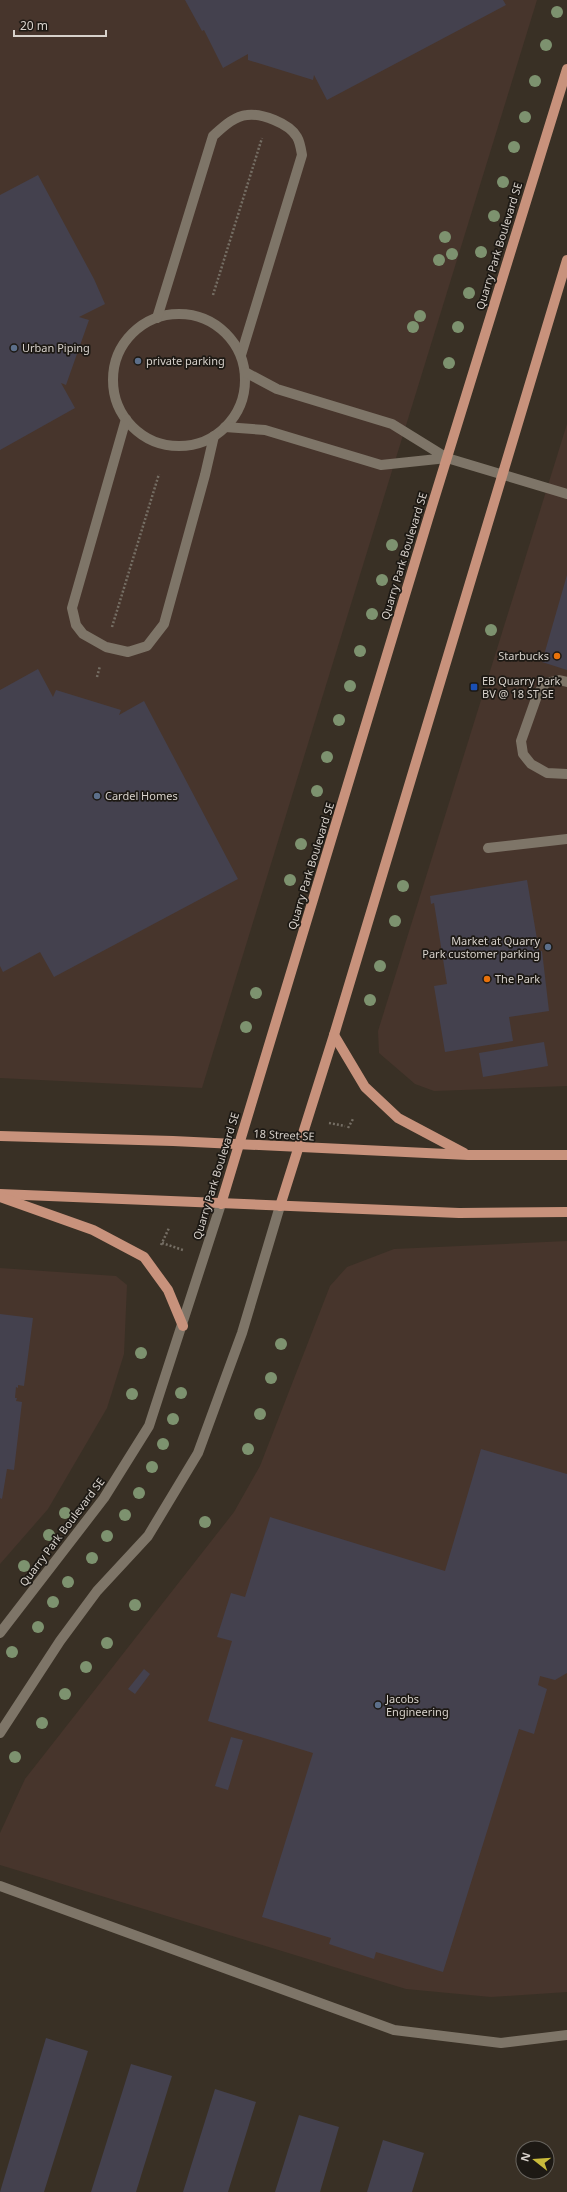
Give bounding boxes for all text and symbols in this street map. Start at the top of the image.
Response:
scale bar [14,12,106,38]
text: 20 m [20,17,48,34]
street label: Quarry Park Boulevard SE [472,180,525,311]
place label: Urban Piping [22,340,90,355]
marker: Urban Piping [9,343,19,353]
place label: private parking [146,353,225,368]
marker: private parking [133,356,143,366]
street label: Quarry Park Boulevard SE [377,490,430,621]
place label: Starbucks [498,648,549,663]
marker: Starbucks [552,651,562,661]
place label: EB Quarry Park BV @ 18 ST SE [482,673,561,701]
marker: EB Quarry Park BV @ 18 ST SE [469,682,479,692]
place label: Cardel Homes [105,788,178,803]
marker: Cardel Homes [92,791,102,801]
street label: Quarry Park Boulevard SE [284,800,337,931]
place label: Market at Quarry Park customer parking [422,933,540,961]
marker: Market at Quarry Park customer parking [543,942,553,952]
place label: The Park [495,971,540,986]
marker: The Park [482,974,492,984]
street label: Quarry Park Boulevard SE [189,1110,242,1241]
street label: 18 Street SE [253,1125,315,1144]
street label: Quarry Park Boulevard SE [16,1474,107,1589]
place label: Jacobs Engineering [385,1691,449,1719]
marker: Jacobs Engineering [373,1700,383,1710]
north arrow [515,2140,555,2180]
text: N [516,2150,533,2163]

